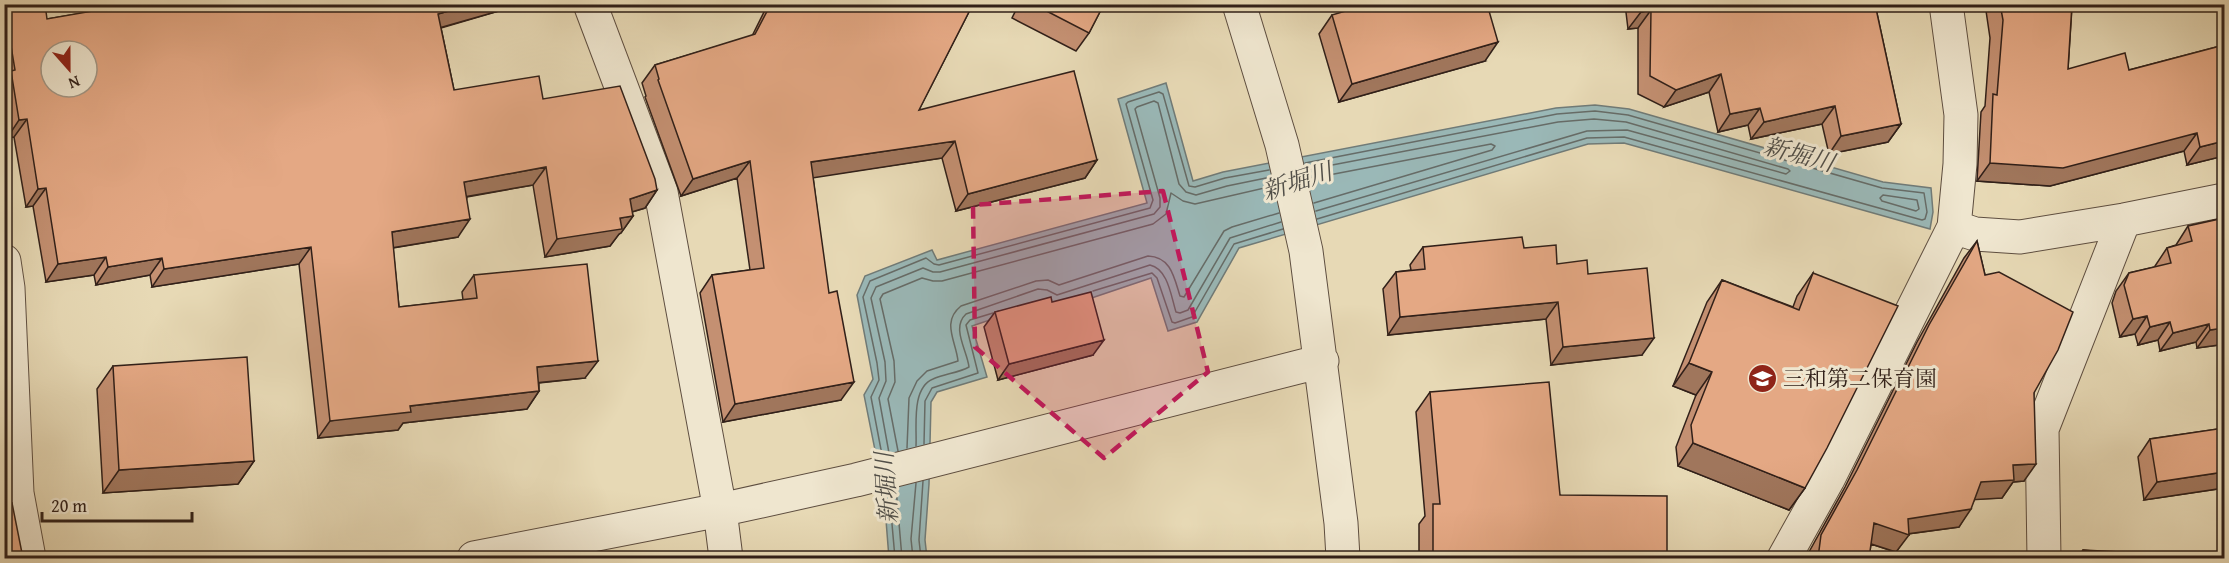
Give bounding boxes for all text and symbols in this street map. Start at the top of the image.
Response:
north arrow [39,39,99,99]
text: N [65,70,84,96]
water label: 新堀川 [1760,128,1841,181]
water label: 新堀川 [1257,152,1339,209]
school or university icon: 三和第二保育園 [1746,362,1778,394]
place label: 三和第二保育園 [1783,362,1937,394]
water label: 新堀川 [866,448,906,525]
scale bar [42,485,192,523]
text: 20 m [51,492,87,519]

